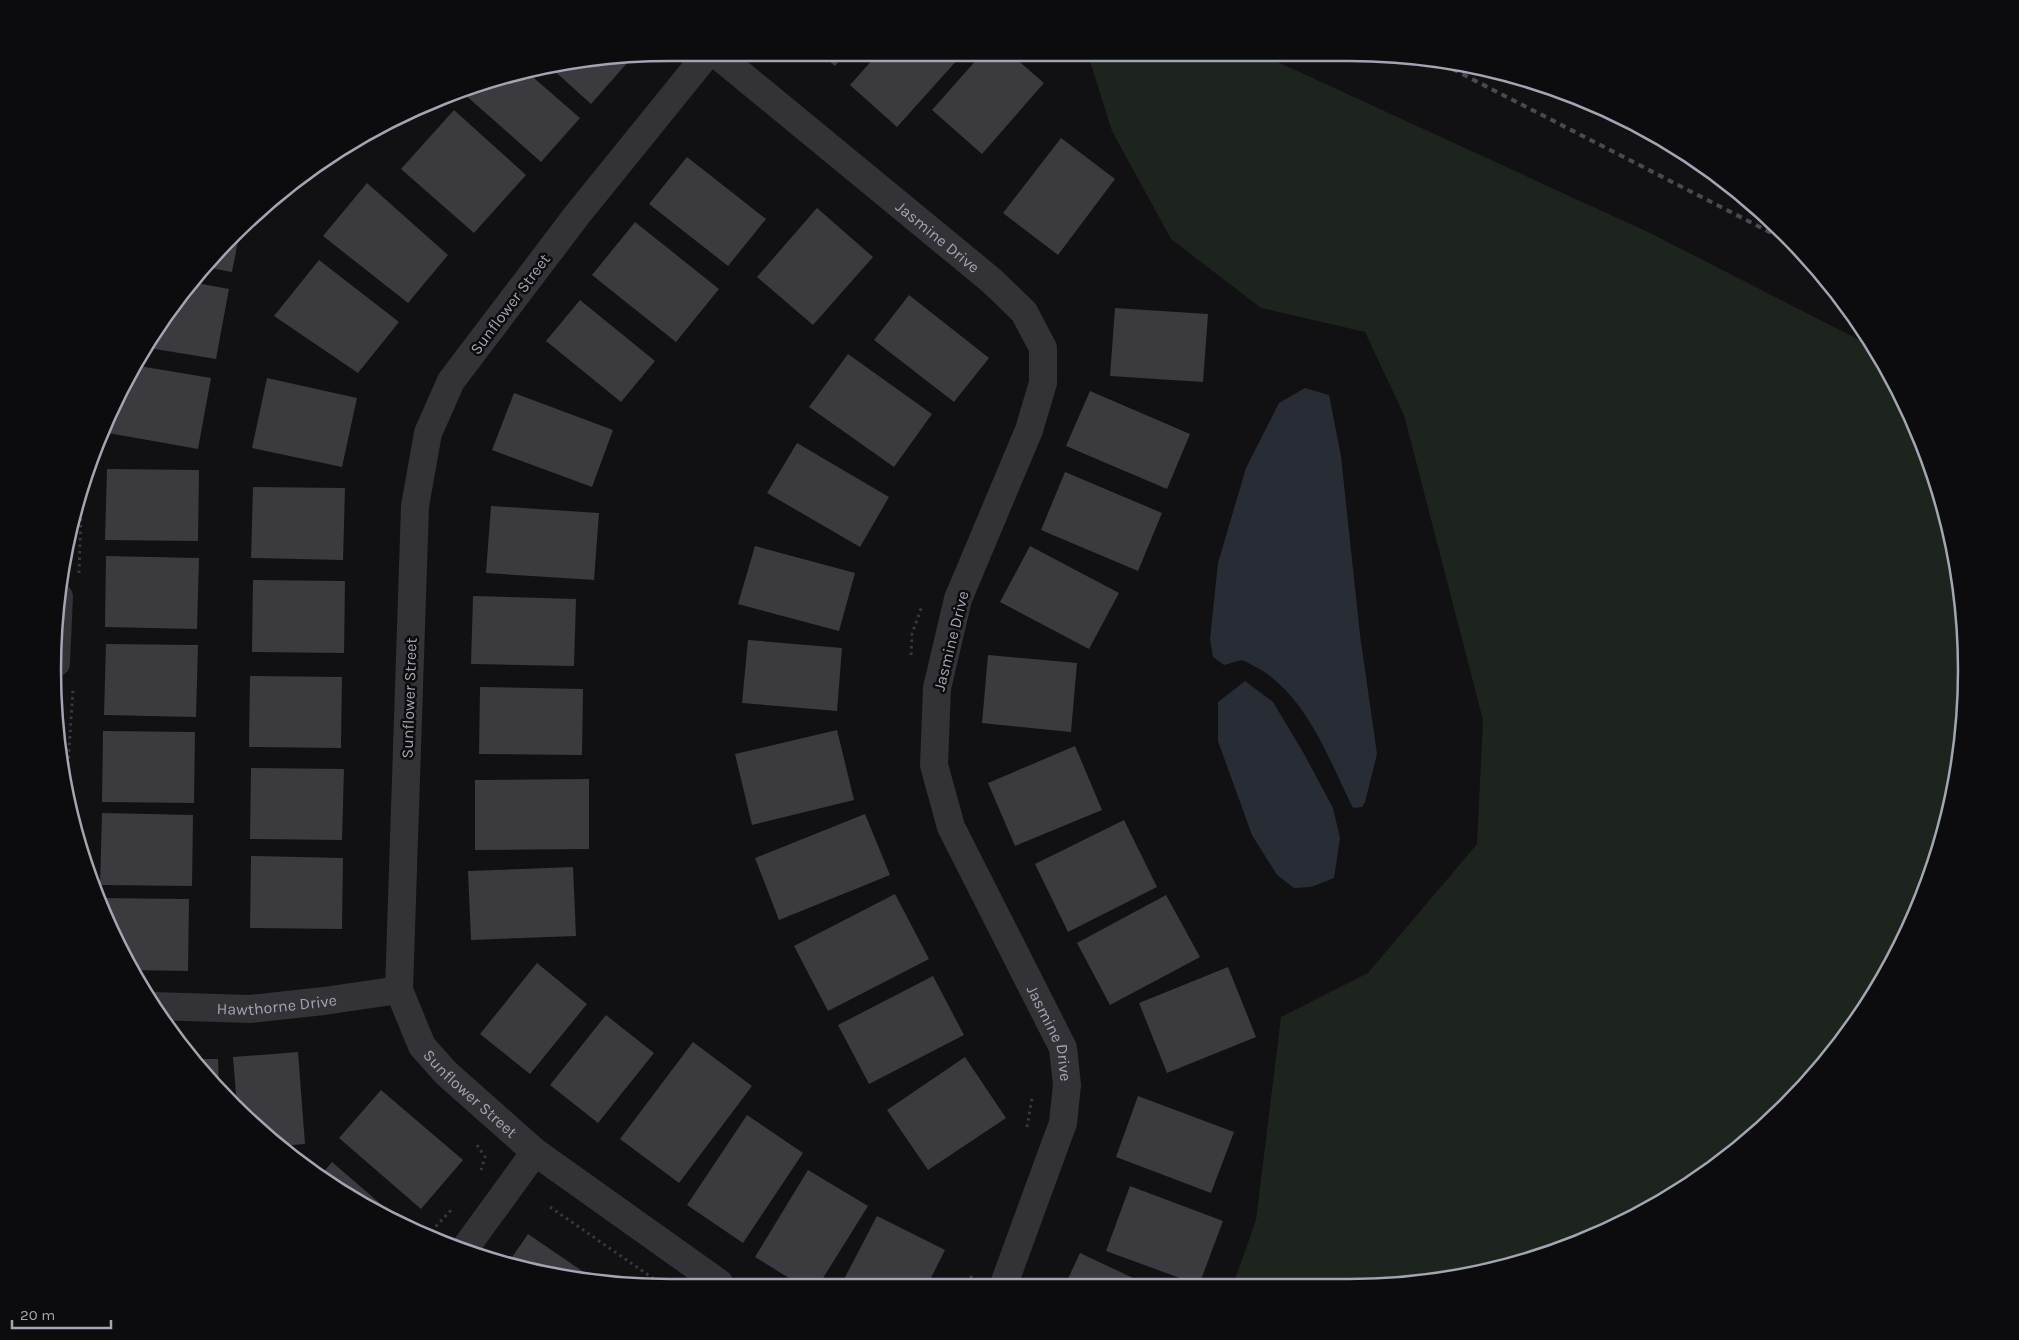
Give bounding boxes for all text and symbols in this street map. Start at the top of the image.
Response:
street label: Jasmine Drive [892,197,984,276]
street label: Sunflower Street [466,250,554,358]
street label: Jasmine Drive [929,589,973,693]
street label: Sunflower Street [397,637,421,759]
street label: Jasmine Drive [1023,982,1076,1082]
street label: Hawthorne Drive [216,990,338,1019]
street label: Sunflower Street [420,1045,521,1141]
scale bar [12,1298,111,1330]
text: 20 m [20,1306,55,1324]

